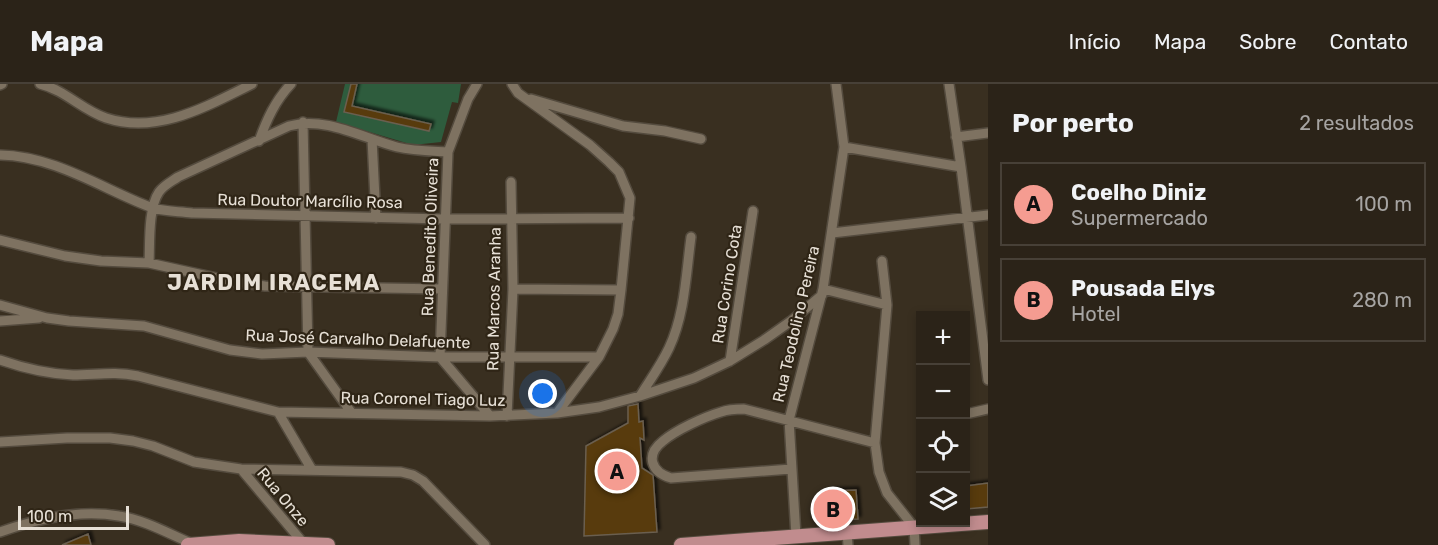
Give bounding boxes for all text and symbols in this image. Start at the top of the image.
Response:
text: Mapa [30,25,104,58]
text: Início [1069,29,1121,54]
text: Mapa [1154,29,1206,54]
text: Sobre [1239,29,1296,54]
text: Contato [1329,29,1408,54]
text: Por perto [1012,108,1134,139]
text: 2 resultados [1299,111,1414,135]
street label: Rua Benedito Oliveira [418,157,442,317]
text: Coelho Diniz [1071,179,1206,206]
street label: Rua Doutor Marcílio Rosa [217,190,403,212]
text: A [1026,192,1041,216]
text: 100 m [1355,192,1412,216]
text: Supermercado [1071,206,1208,230]
street label: Rua Corino Cota [708,223,746,345]
street label: Rua Marcos Aranha [483,227,505,371]
street label: Rua Teodolino Pereira [769,244,823,404]
district label: JARDIM IRACEMA [167,269,381,296]
text: Pousada Elys [1071,275,1215,302]
text: B [1026,288,1041,312]
text: 280 m [1352,288,1412,312]
text: Hotel [1071,302,1121,326]
map controls [916,311,970,527]
button: + [916,311,970,365]
street label: Rua José Carvalho Delafuente [245,326,471,352]
button: − [916,365,970,419]
your location [528,379,557,408]
street label: Rua Coronel Tiago Luz [340,388,506,410]
button: locate [916,419,970,473]
pin: A [598,448,636,494]
street label: Rua Onze [253,464,313,530]
button: layers [916,473,970,527]
pin: B [814,486,852,532]
scale bar [18,503,129,530]
text: 100 m [27,507,72,526]

